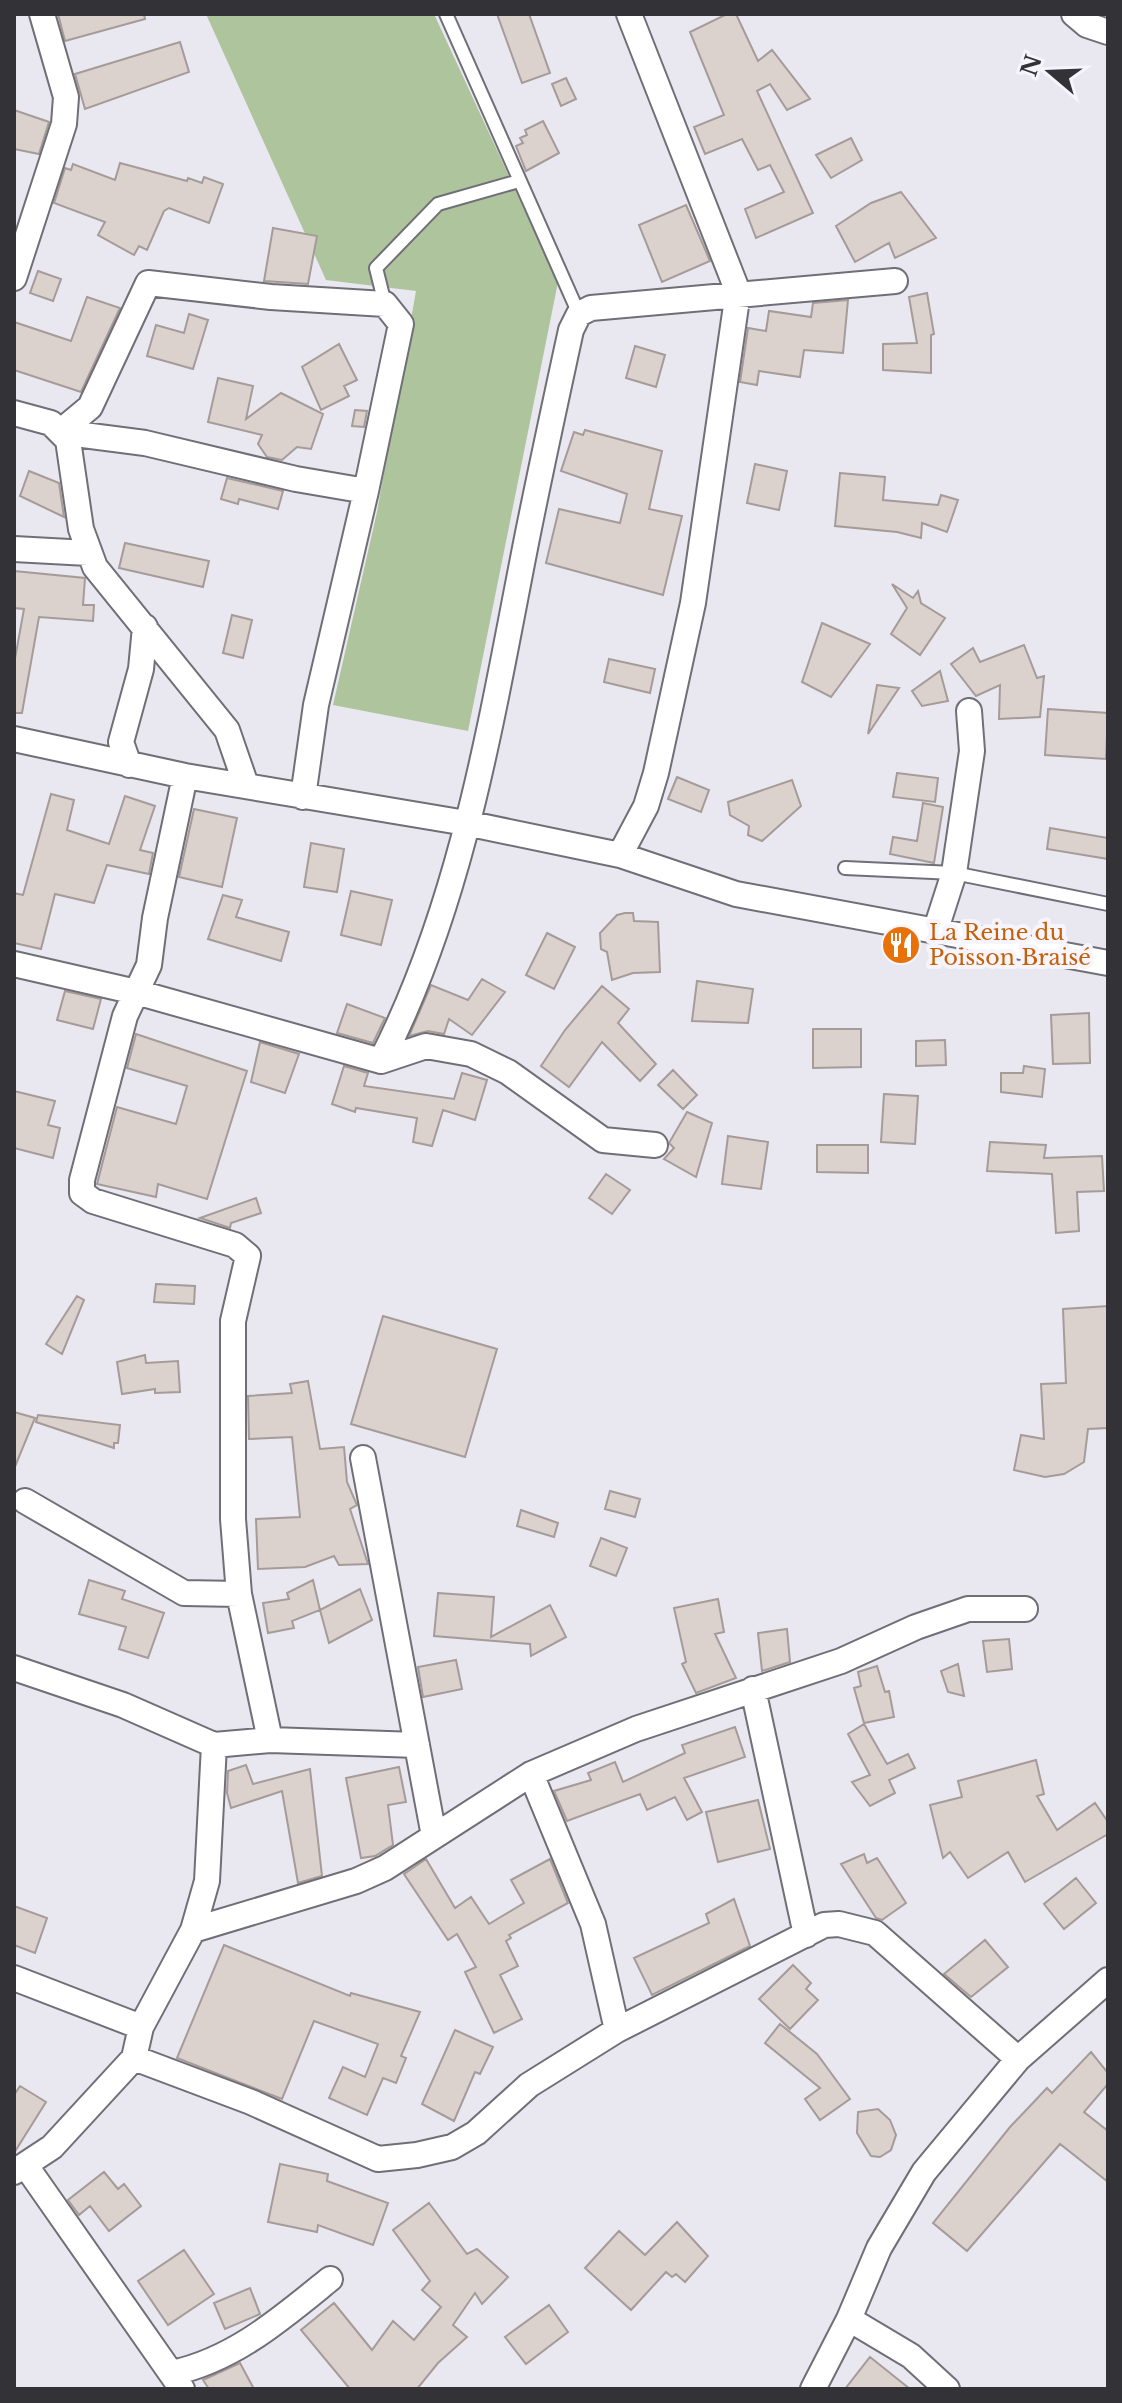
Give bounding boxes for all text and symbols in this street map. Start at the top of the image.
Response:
north arrow [1010,32,1090,112]
text: N [1015,51,1048,80]
place label: La Reine du Poisson Braisé [929,919,1091,971]
restaurant icon: La Reine du Poisson Braisé [880,924,922,966]

